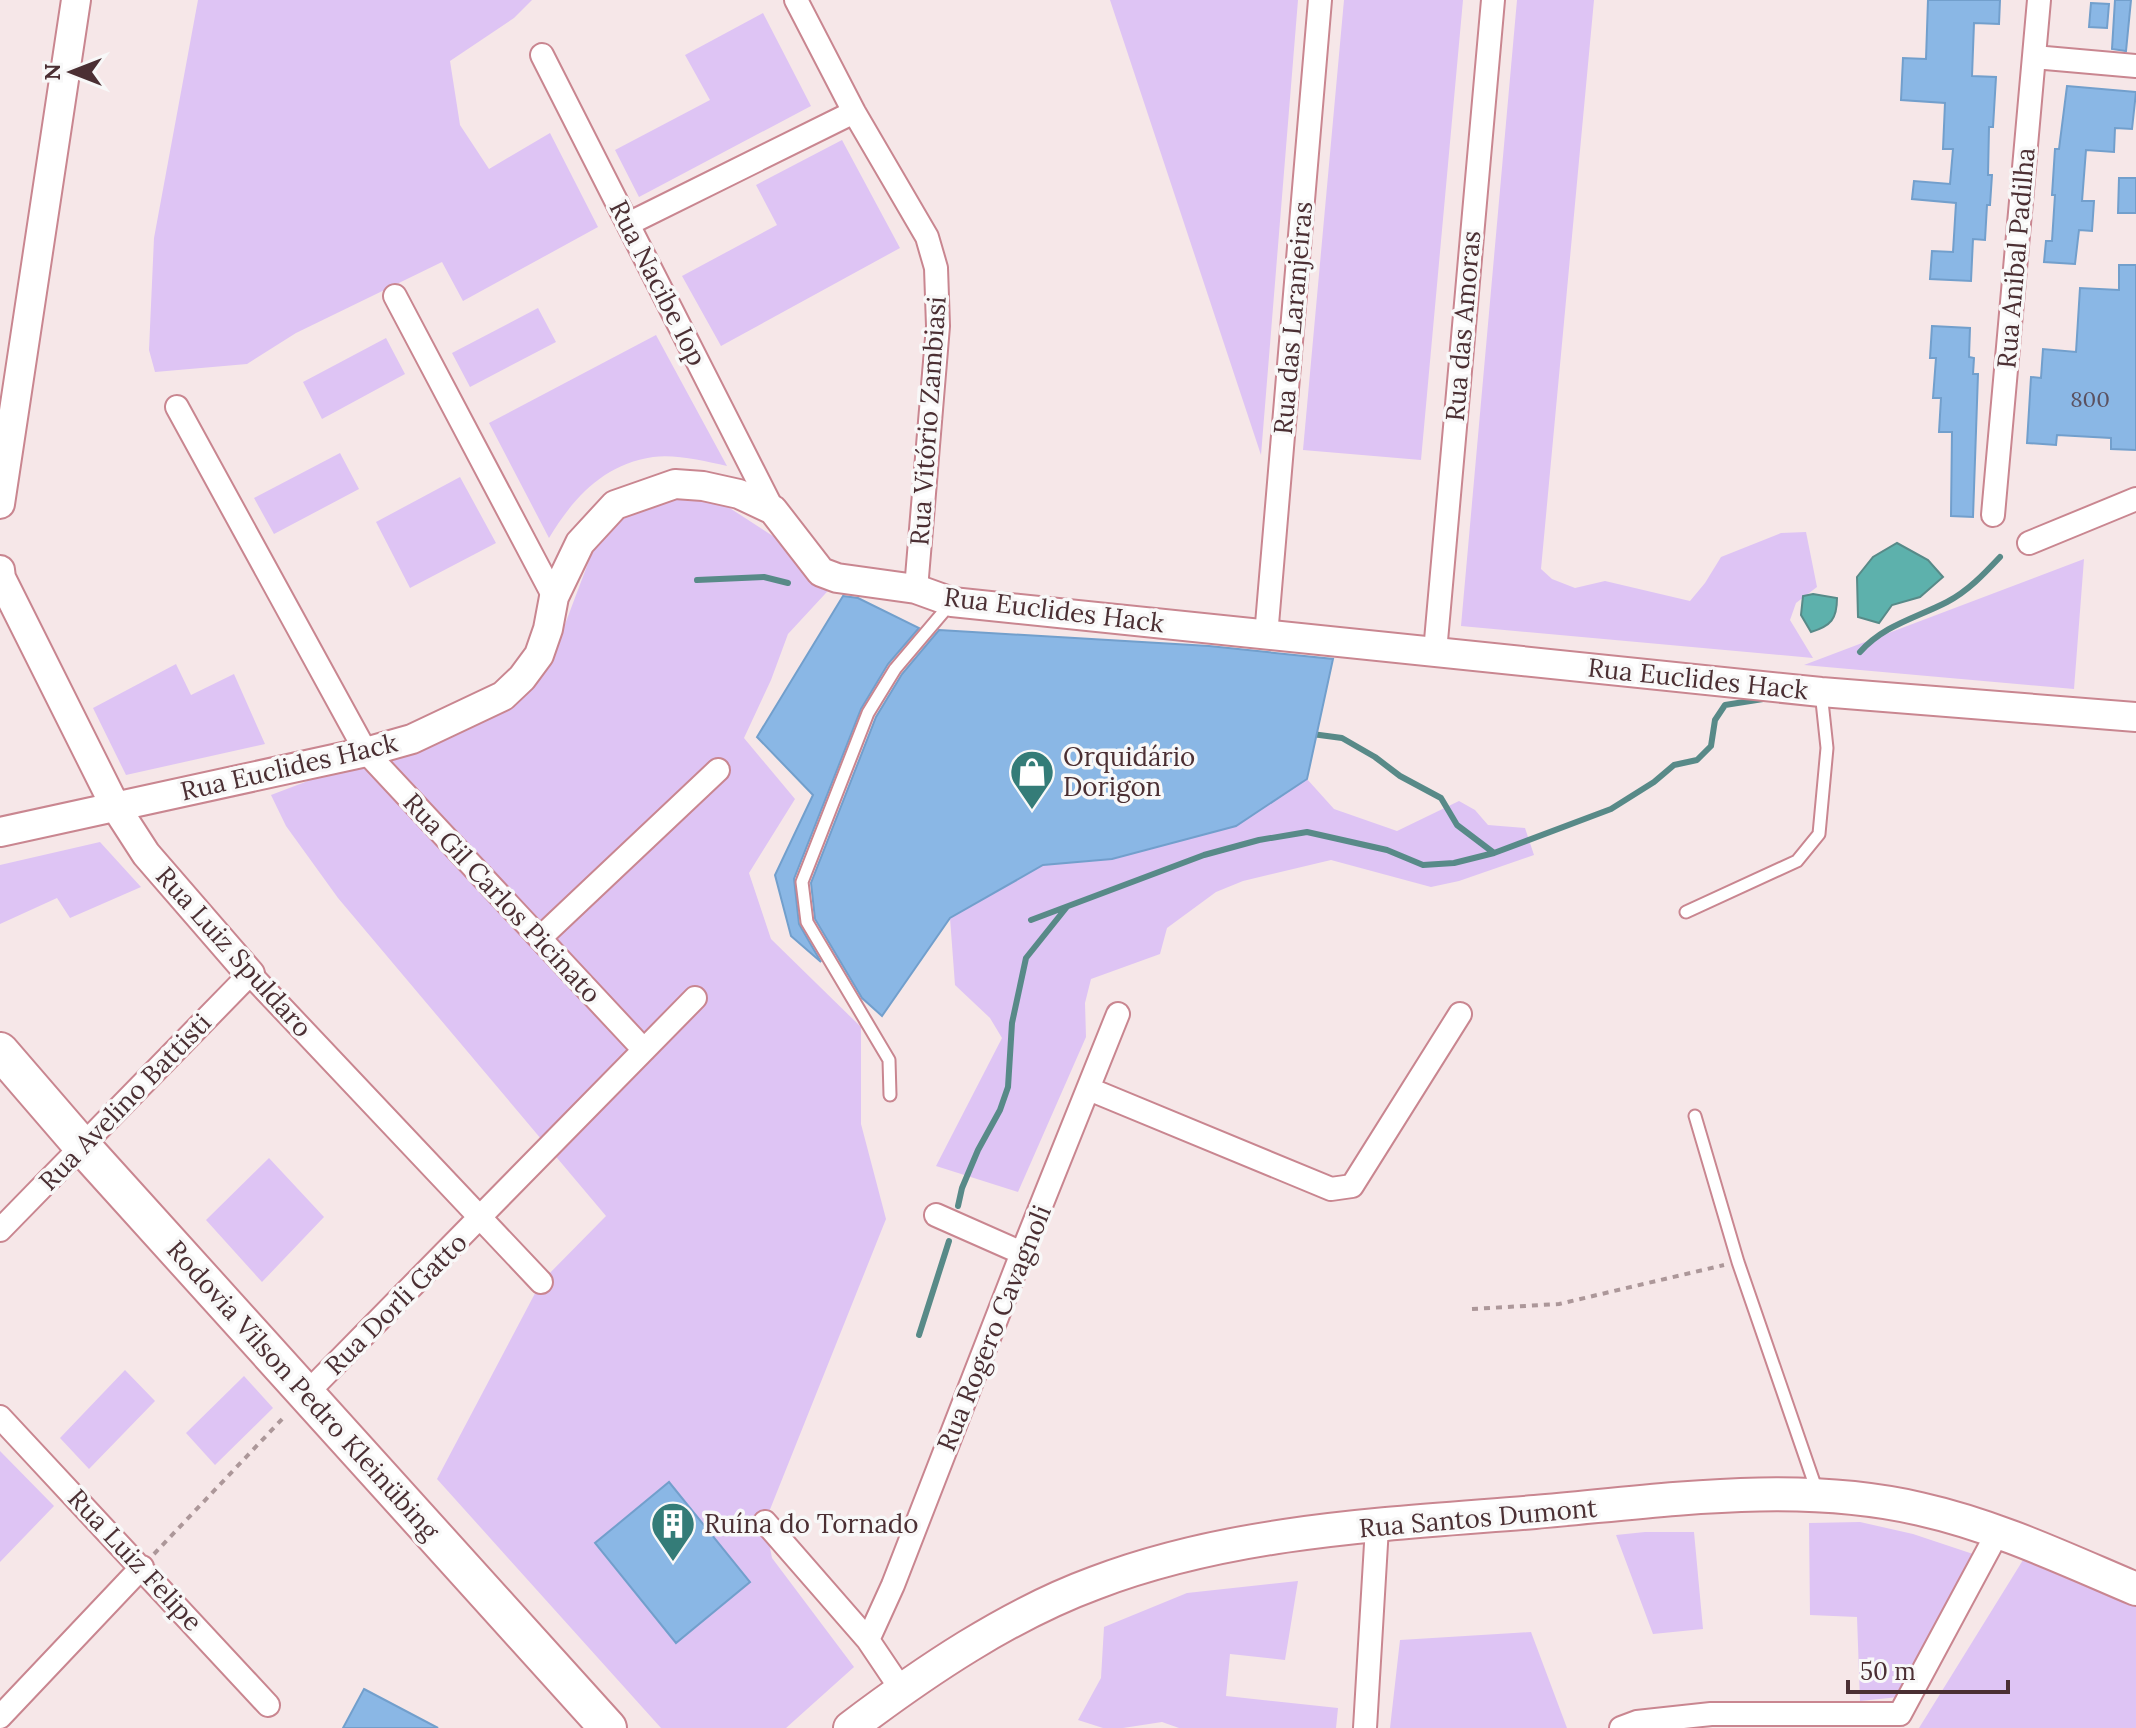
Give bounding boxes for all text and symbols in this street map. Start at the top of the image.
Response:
north arrow [32,32,112,112]
text: N [38,63,66,81]
street label: Rua Anibal Padilha [1989,146,2042,370]
street label: Rua Nacibe Iop [603,195,714,371]
street label: Rua das Laranjeiras [1266,200,1319,436]
street label: Rua das Amoras [1438,229,1487,423]
street label: Rua Vitório Zambiasi [902,295,953,547]
house number: 800 [2070,385,2110,413]
street label: Rua Euclides Hack [942,580,1166,639]
street label: Rua Euclides Hack [1586,651,1810,706]
street label: Rua Euclides Hack [177,726,401,808]
place label: Orquidário Dorigon [1063,740,1195,803]
shop icon: Orquidário Dorigon [1008,748,1056,811]
street label: Rua Gil Carlos Picinato [396,786,608,1010]
street label: Rua Luiz Spuldaro [149,860,320,1044]
street label: Rua Avelino Battisti [32,1006,218,1197]
street label: Rua Rogero Cavagnoli [929,1200,1058,1456]
street label: Rua Dorli Gatto [318,1226,474,1382]
street label: Rodovia Vilson Pedro Kleinübing [160,1233,447,1547]
street label: Rua Luiz Felipe [61,1482,210,1637]
street label: Rua Santos Dumont [1358,1491,1598,1544]
building icon: Ruína do Tornado [649,1500,697,1563]
place label: Ruína do Tornado [704,1507,919,1540]
scale bar [1848,1644,2008,1694]
text: 50 m [1860,1656,1916,1687]

